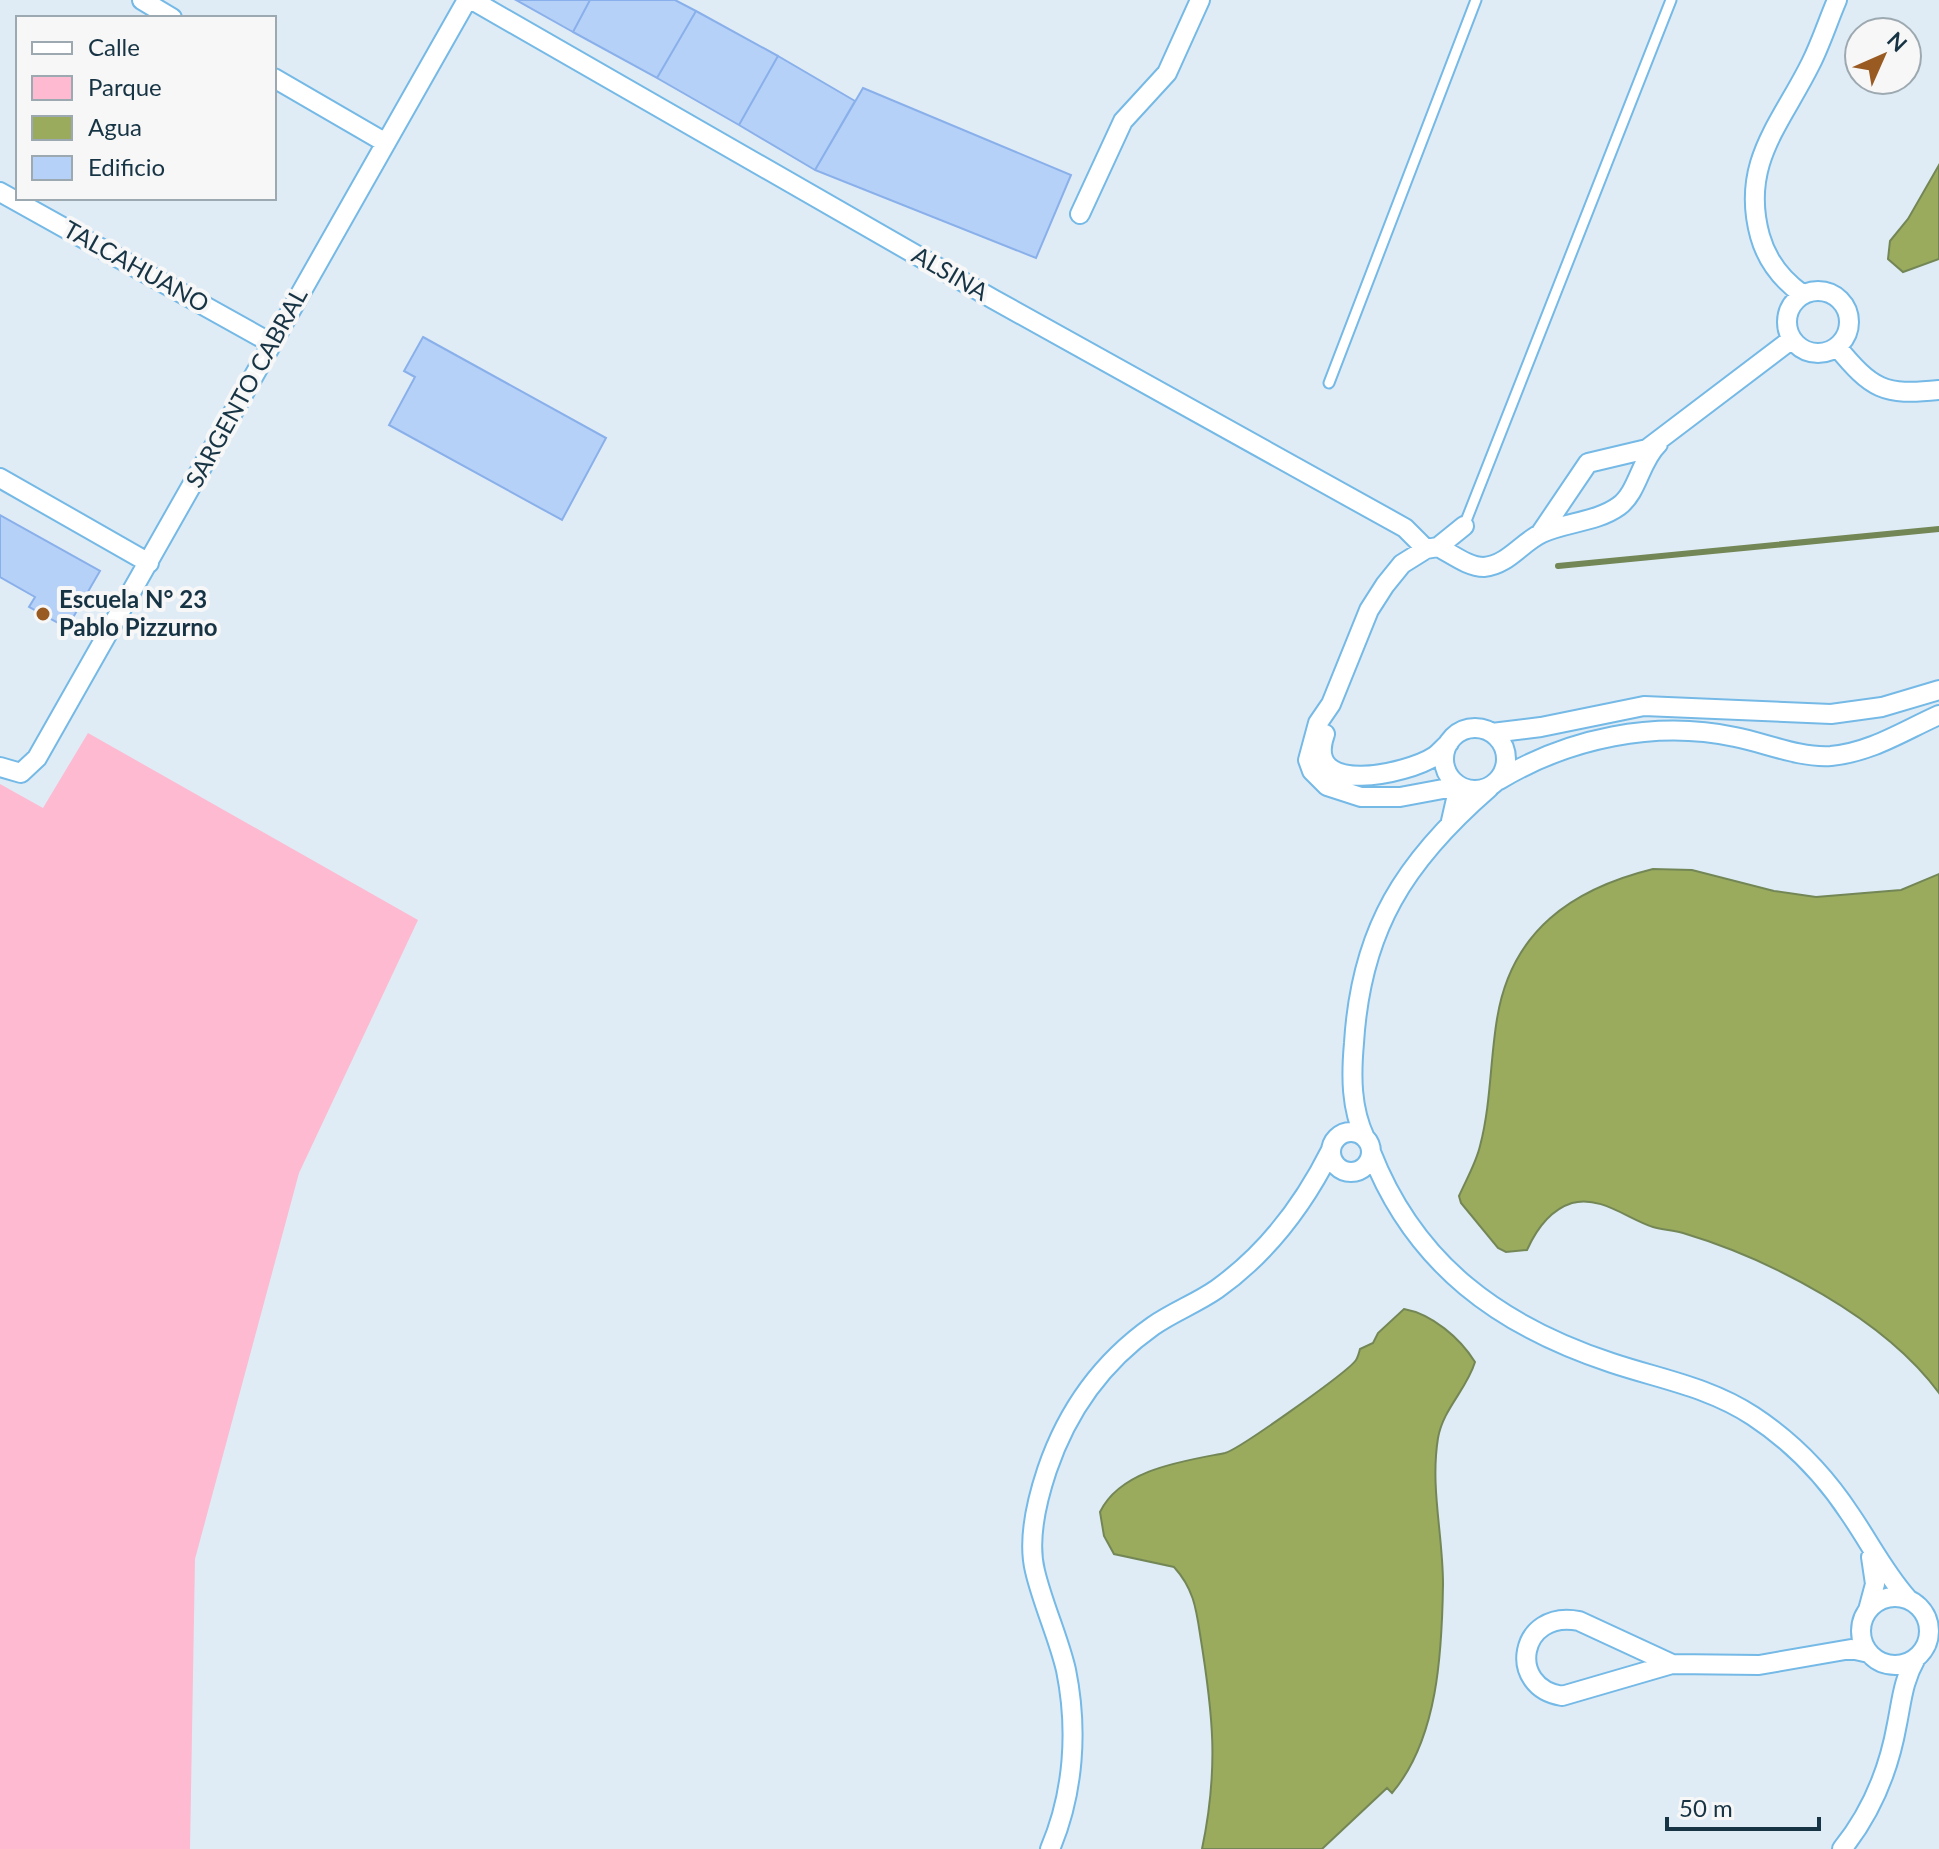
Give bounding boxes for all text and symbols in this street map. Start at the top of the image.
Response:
legend [16,16,276,200]
north arrow [1843,16,1923,96]
text: N [1882,26,1913,57]
text: Calle [88,32,140,61]
text: Parque [88,72,162,101]
text: Agua [88,112,142,141]
text: Edificio [88,152,165,181]
street label: TALCAHUANO [59,214,215,318]
street label: ALSINA [908,239,995,306]
street label: SARGENTO CABRAL [179,282,313,492]
place label: Escuela N° 23 Pablo Pizzurno [59,584,218,641]
marker: Escuela N° 23 Pablo Pizzurno [34,605,52,623]
scale bar [1667,1781,1819,1831]
text: 50 m [1679,1793,1733,1822]

